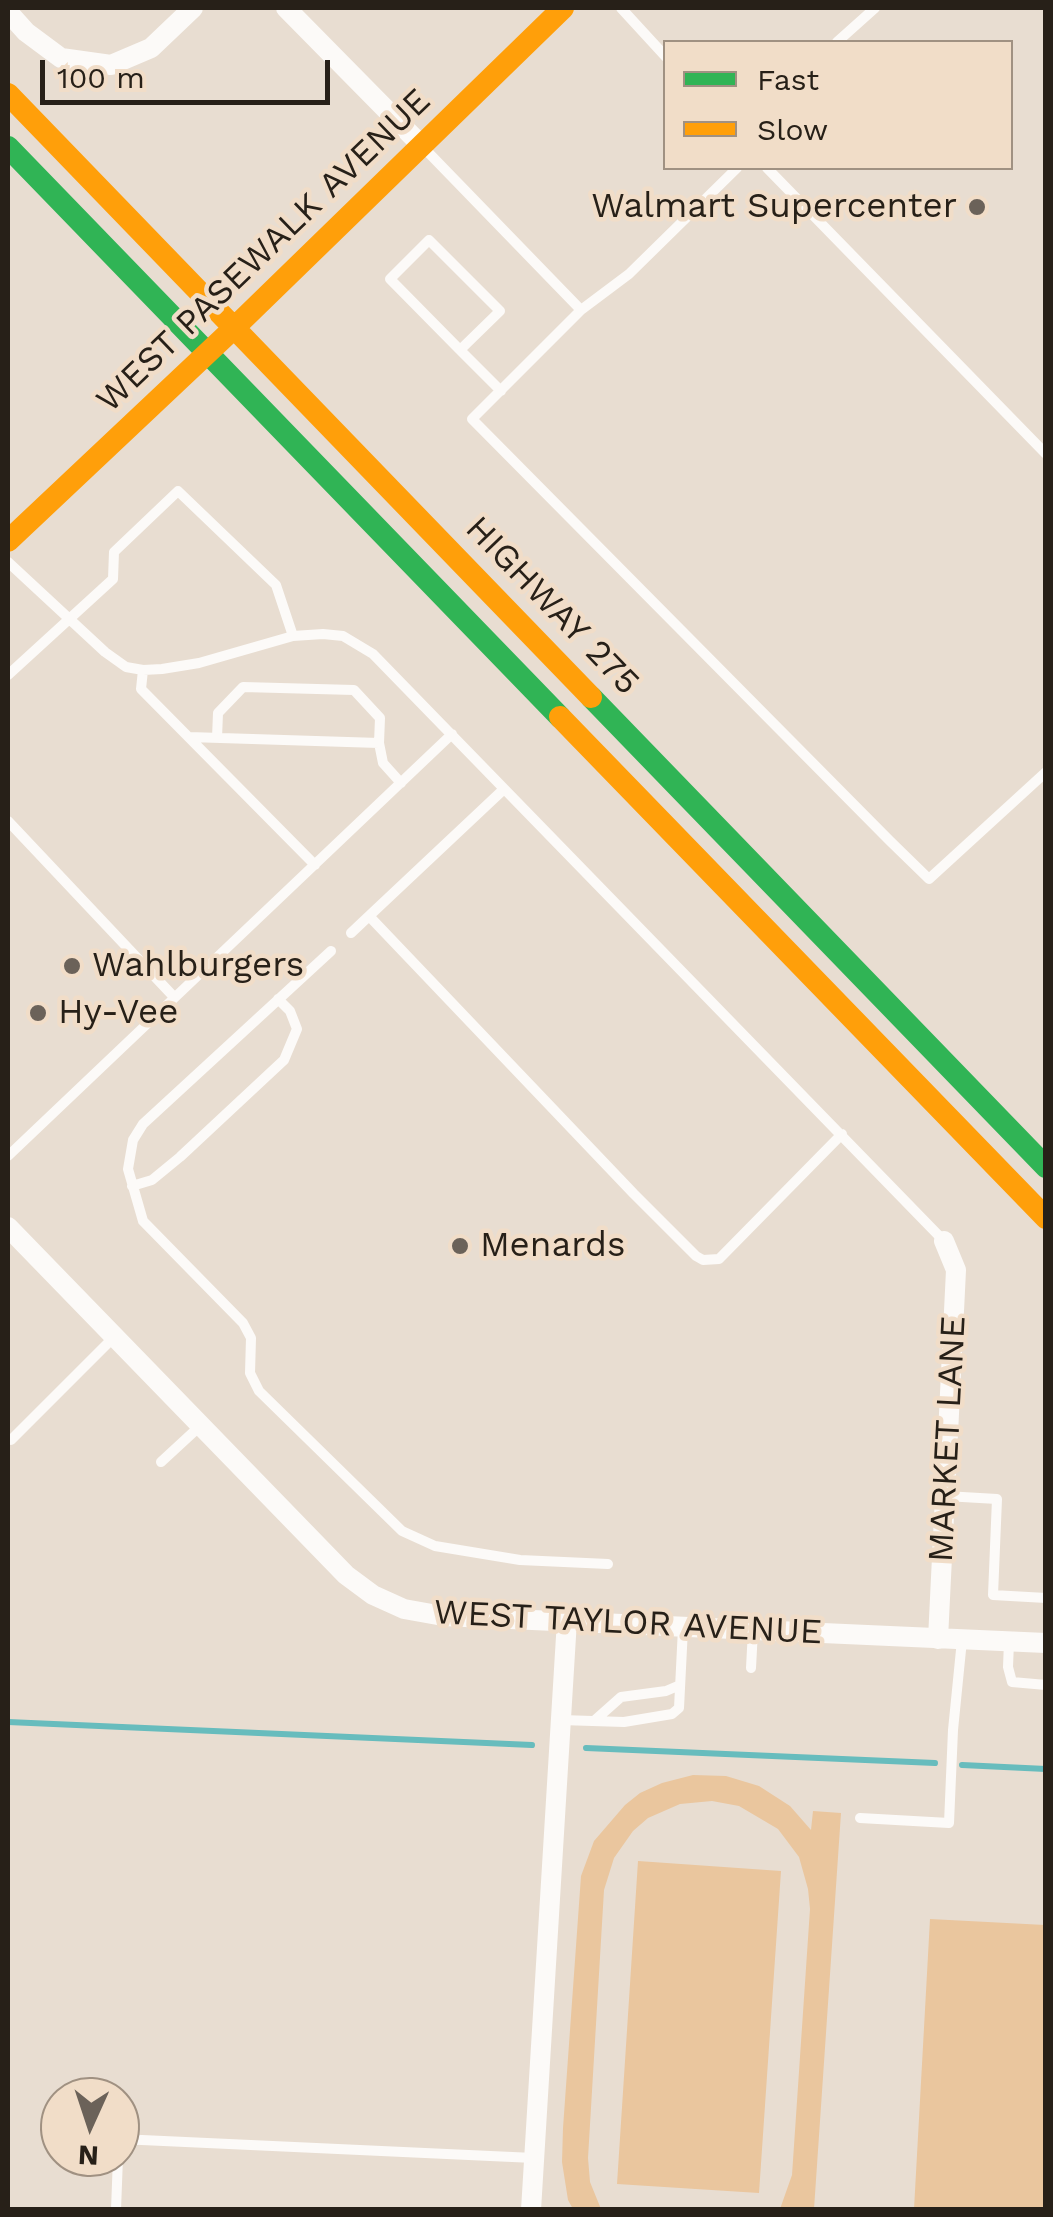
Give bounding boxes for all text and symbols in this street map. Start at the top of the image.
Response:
scale bar [45,40,335,102]
legend [663,40,1013,170]
text: 100 m [57,60,145,95]
text: Fast [757,62,819,97]
street label: WEST PASEWALK AVENUE [88,80,440,422]
text: Slow [757,112,828,147]
place label: Walmart Supercenter [591,186,957,228]
marker: Walmart Supercenter [966,196,988,218]
street label: HIGHWAY 275 [456,508,648,704]
place label: Wahlburgers [92,945,304,987]
marker: Wahlburgers [61,955,83,977]
place label: Hy-Vee [58,992,178,1034]
marker: Hy-Vee [27,1002,49,1024]
place label: Menards [480,1225,625,1267]
marker: Menards [449,1235,471,1257]
street label: MARKET LANE [921,1315,975,1563]
street label: WEST TAYLOR AVENUE [433,1592,823,1654]
north arrow [40,2077,140,2177]
text: N [77,2138,100,2172]

